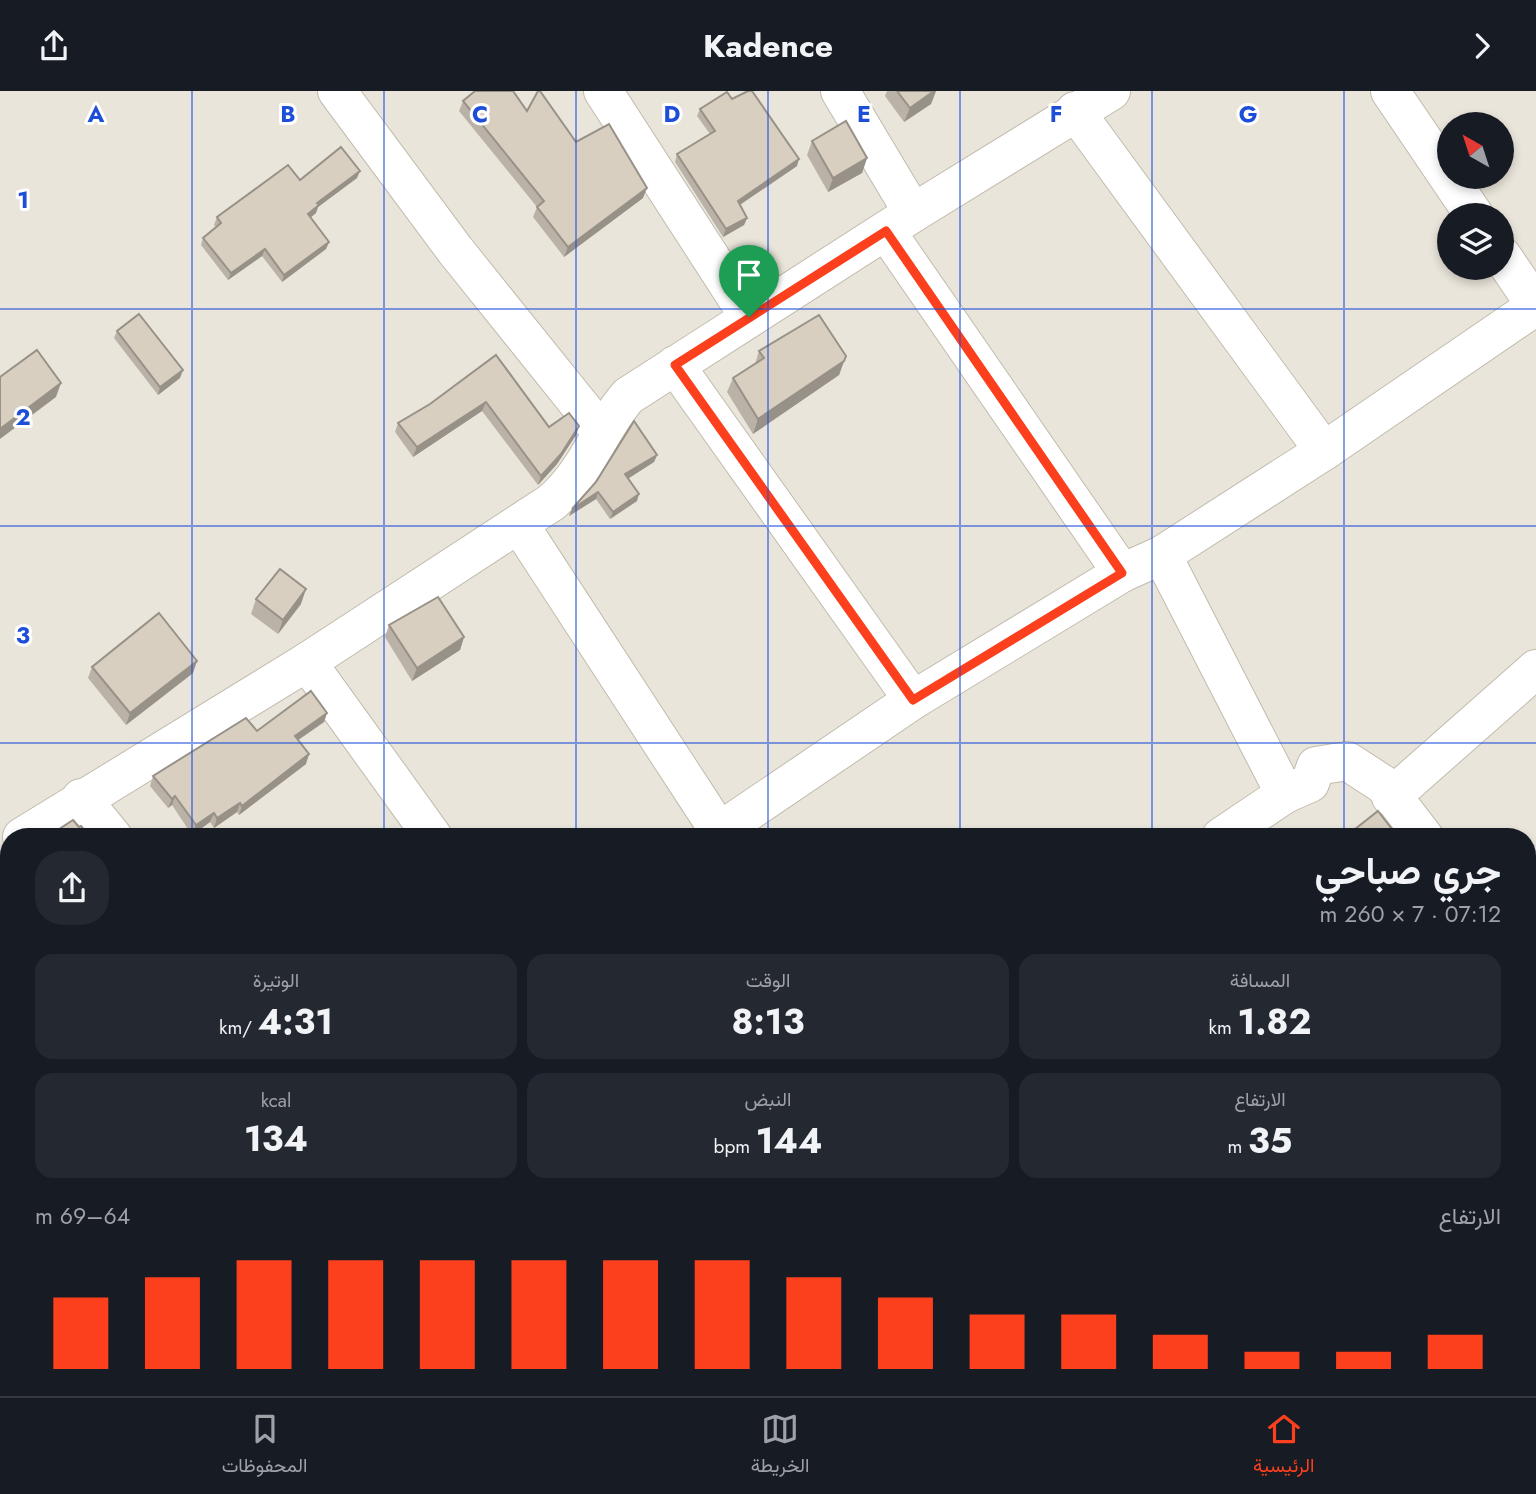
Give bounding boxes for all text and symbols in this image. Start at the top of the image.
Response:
text: Kadence [703,23,833,69]
icon: share [35,27,73,65]
icon: forward [1463,27,1501,65]
text: A [87,97,105,131]
text: B [280,97,296,131]
text: C [472,97,488,131]
text: D [664,97,681,131]
text: E [857,97,871,131]
text: F [1050,97,1062,131]
text: G [1239,97,1257,131]
north arrow [1437,112,1514,189]
map controls [1437,112,1514,280]
text: 1 [17,183,29,217]
button: layers [1437,203,1514,280]
pin [719,245,779,317]
icon: arrive [730,256,768,294]
text: 2 [15,400,31,434]
text: 3 [16,618,30,652]
text: جري صباحي [1315,843,1501,898]
button: share [35,851,109,925]
text: 07:12 · 7 × 260 m [1319,897,1501,931]
text: الوتيرة [253,967,299,994]
text: الوقت [746,967,790,994]
text: المسافة [1230,967,1290,994]
text: 4:31 [258,997,333,1047]
text: 8:13 [732,997,804,1047]
text: 1.82 [1237,997,1311,1047]
text: /km [219,1014,258,1041]
text: km [1209,1014,1237,1041]
text: النبض [744,1086,792,1113]
text: الارتفاع [1234,1086,1286,1113]
text: kcal [261,1087,291,1114]
text: 134 [244,1114,308,1164]
text: 144 [756,1116,822,1166]
text: 35 [1248,1116,1292,1166]
text: bpm [714,1133,756,1160]
text: m [1228,1133,1248,1160]
text: 64–69 m [35,1199,130,1233]
text: الارتفاع [1439,1199,1501,1233]
tab: المحفوظات [222,1410,307,1482]
tab: الخريطة [751,1410,809,1482]
tab: الرئيسية [1253,1410,1314,1482]

